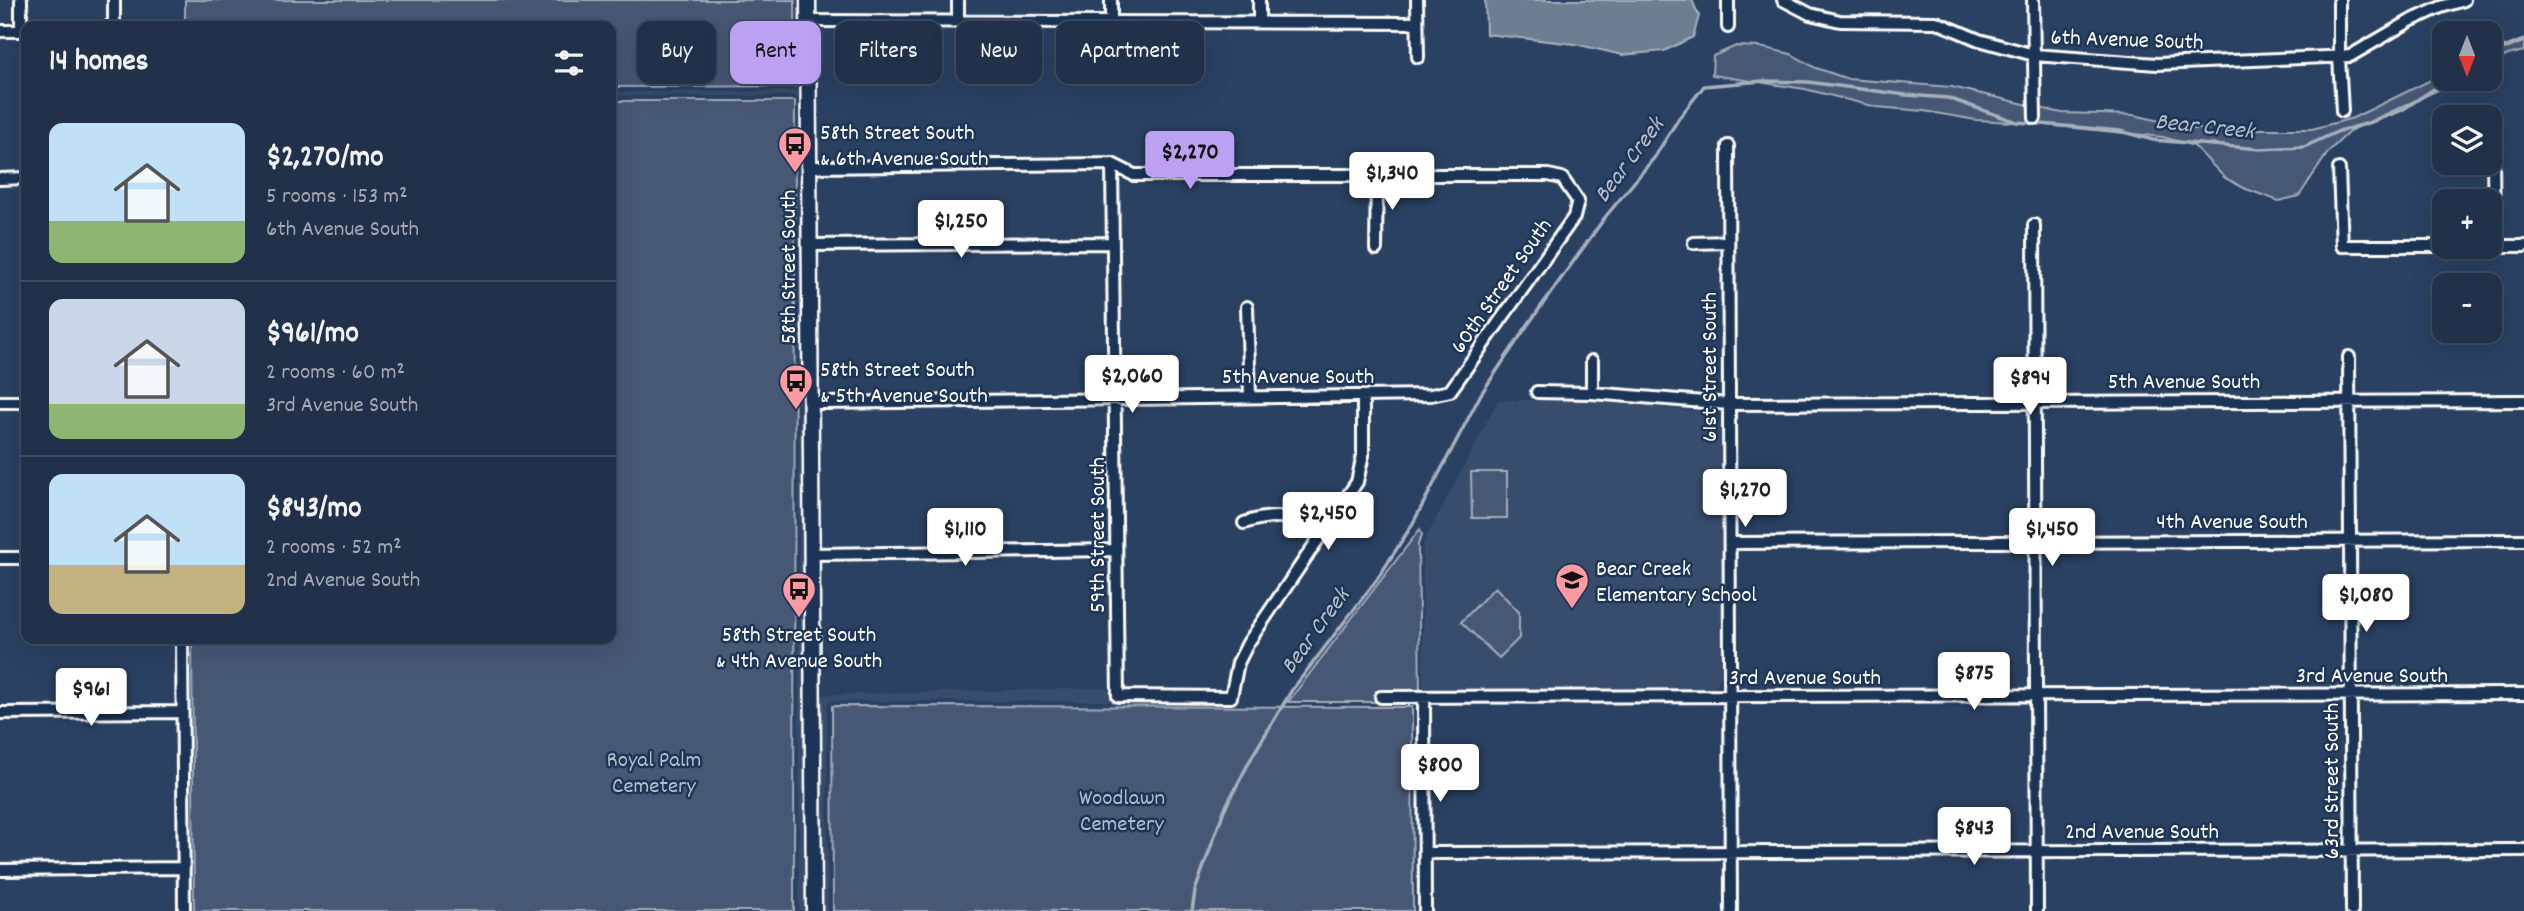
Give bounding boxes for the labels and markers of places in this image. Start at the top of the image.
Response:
place label: 58th Street South & 6th Avenue South [820,118,988,177]
bus stop icon: 58th Street South & 6th Avenue South [776,125,814,174]
pin: $2,270 [1133,132,1247,191]
pin: $1,340 [1335,152,1449,212]
pin: $1,250 [904,201,1018,260]
place label: 58th Street South & 5th Avenue South [820,355,988,414]
pin: $2,060 [1075,356,1189,415]
pin: $894 [1989,358,2071,417]
bus stop icon: 58th Street South & 5th Avenue South [777,362,815,411]
pin: $1,270 [1688,470,1802,529]
pin: $2,450 [1271,492,1385,552]
pin: $1,110 [908,508,1022,568]
pin: $1,450 [1995,508,2109,568]
place label: Bear Creek Elementary School [1596,554,1757,613]
school or university icon: Bear Creek Elementary School [1553,561,1591,610]
bus stop icon: 58th Street South & 4th Avenue South [780,570,818,619]
pin: $1,080 [2309,574,2423,634]
place label: 58th Street South & 4th Avenue South [716,620,882,679]
pin: $875 [1933,652,2015,712]
pin: $961 [50,668,132,728]
pin: $800 [1399,744,1481,804]
pin: $843 [1933,808,2015,867]

